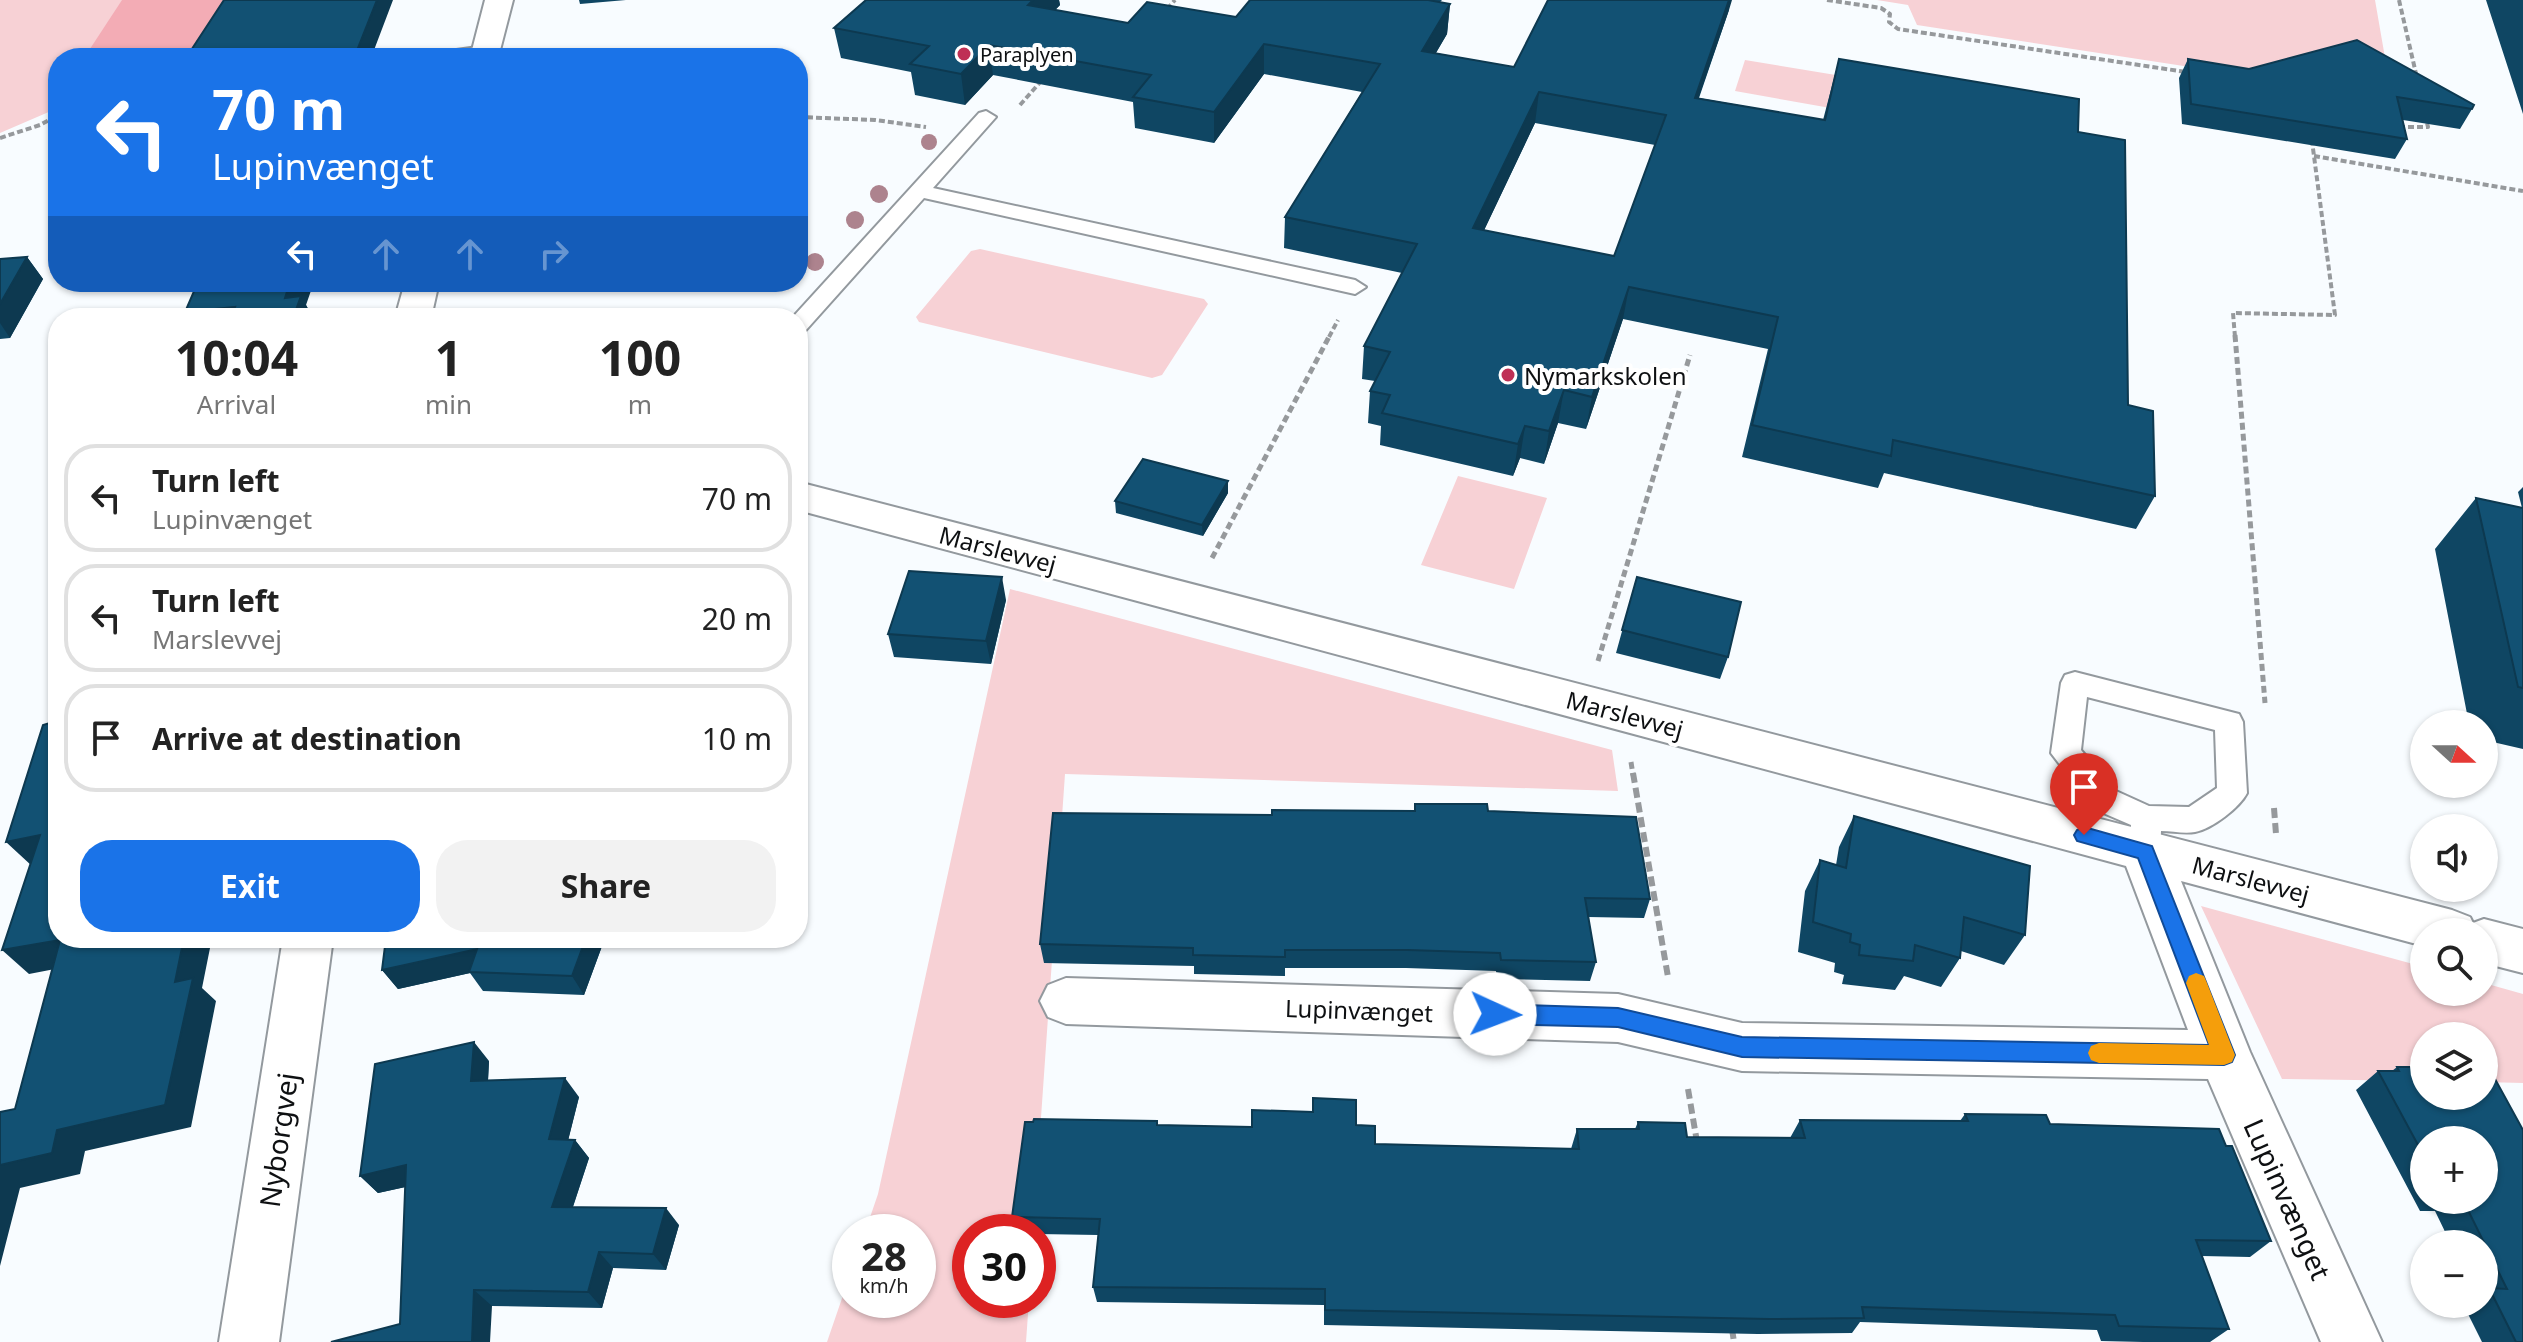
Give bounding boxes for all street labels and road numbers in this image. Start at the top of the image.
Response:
street label: Marslevvej [936,518,1060,580]
street label: Marslevvej [1563,683,1687,745]
street label: Marslevvej [2189,848,2313,910]
street label: Lupinvænget [1285,991,1434,1029]
street label: Nyborgvej [250,1070,306,1210]
street label: Lupinvænget [2236,1112,2340,1286]

